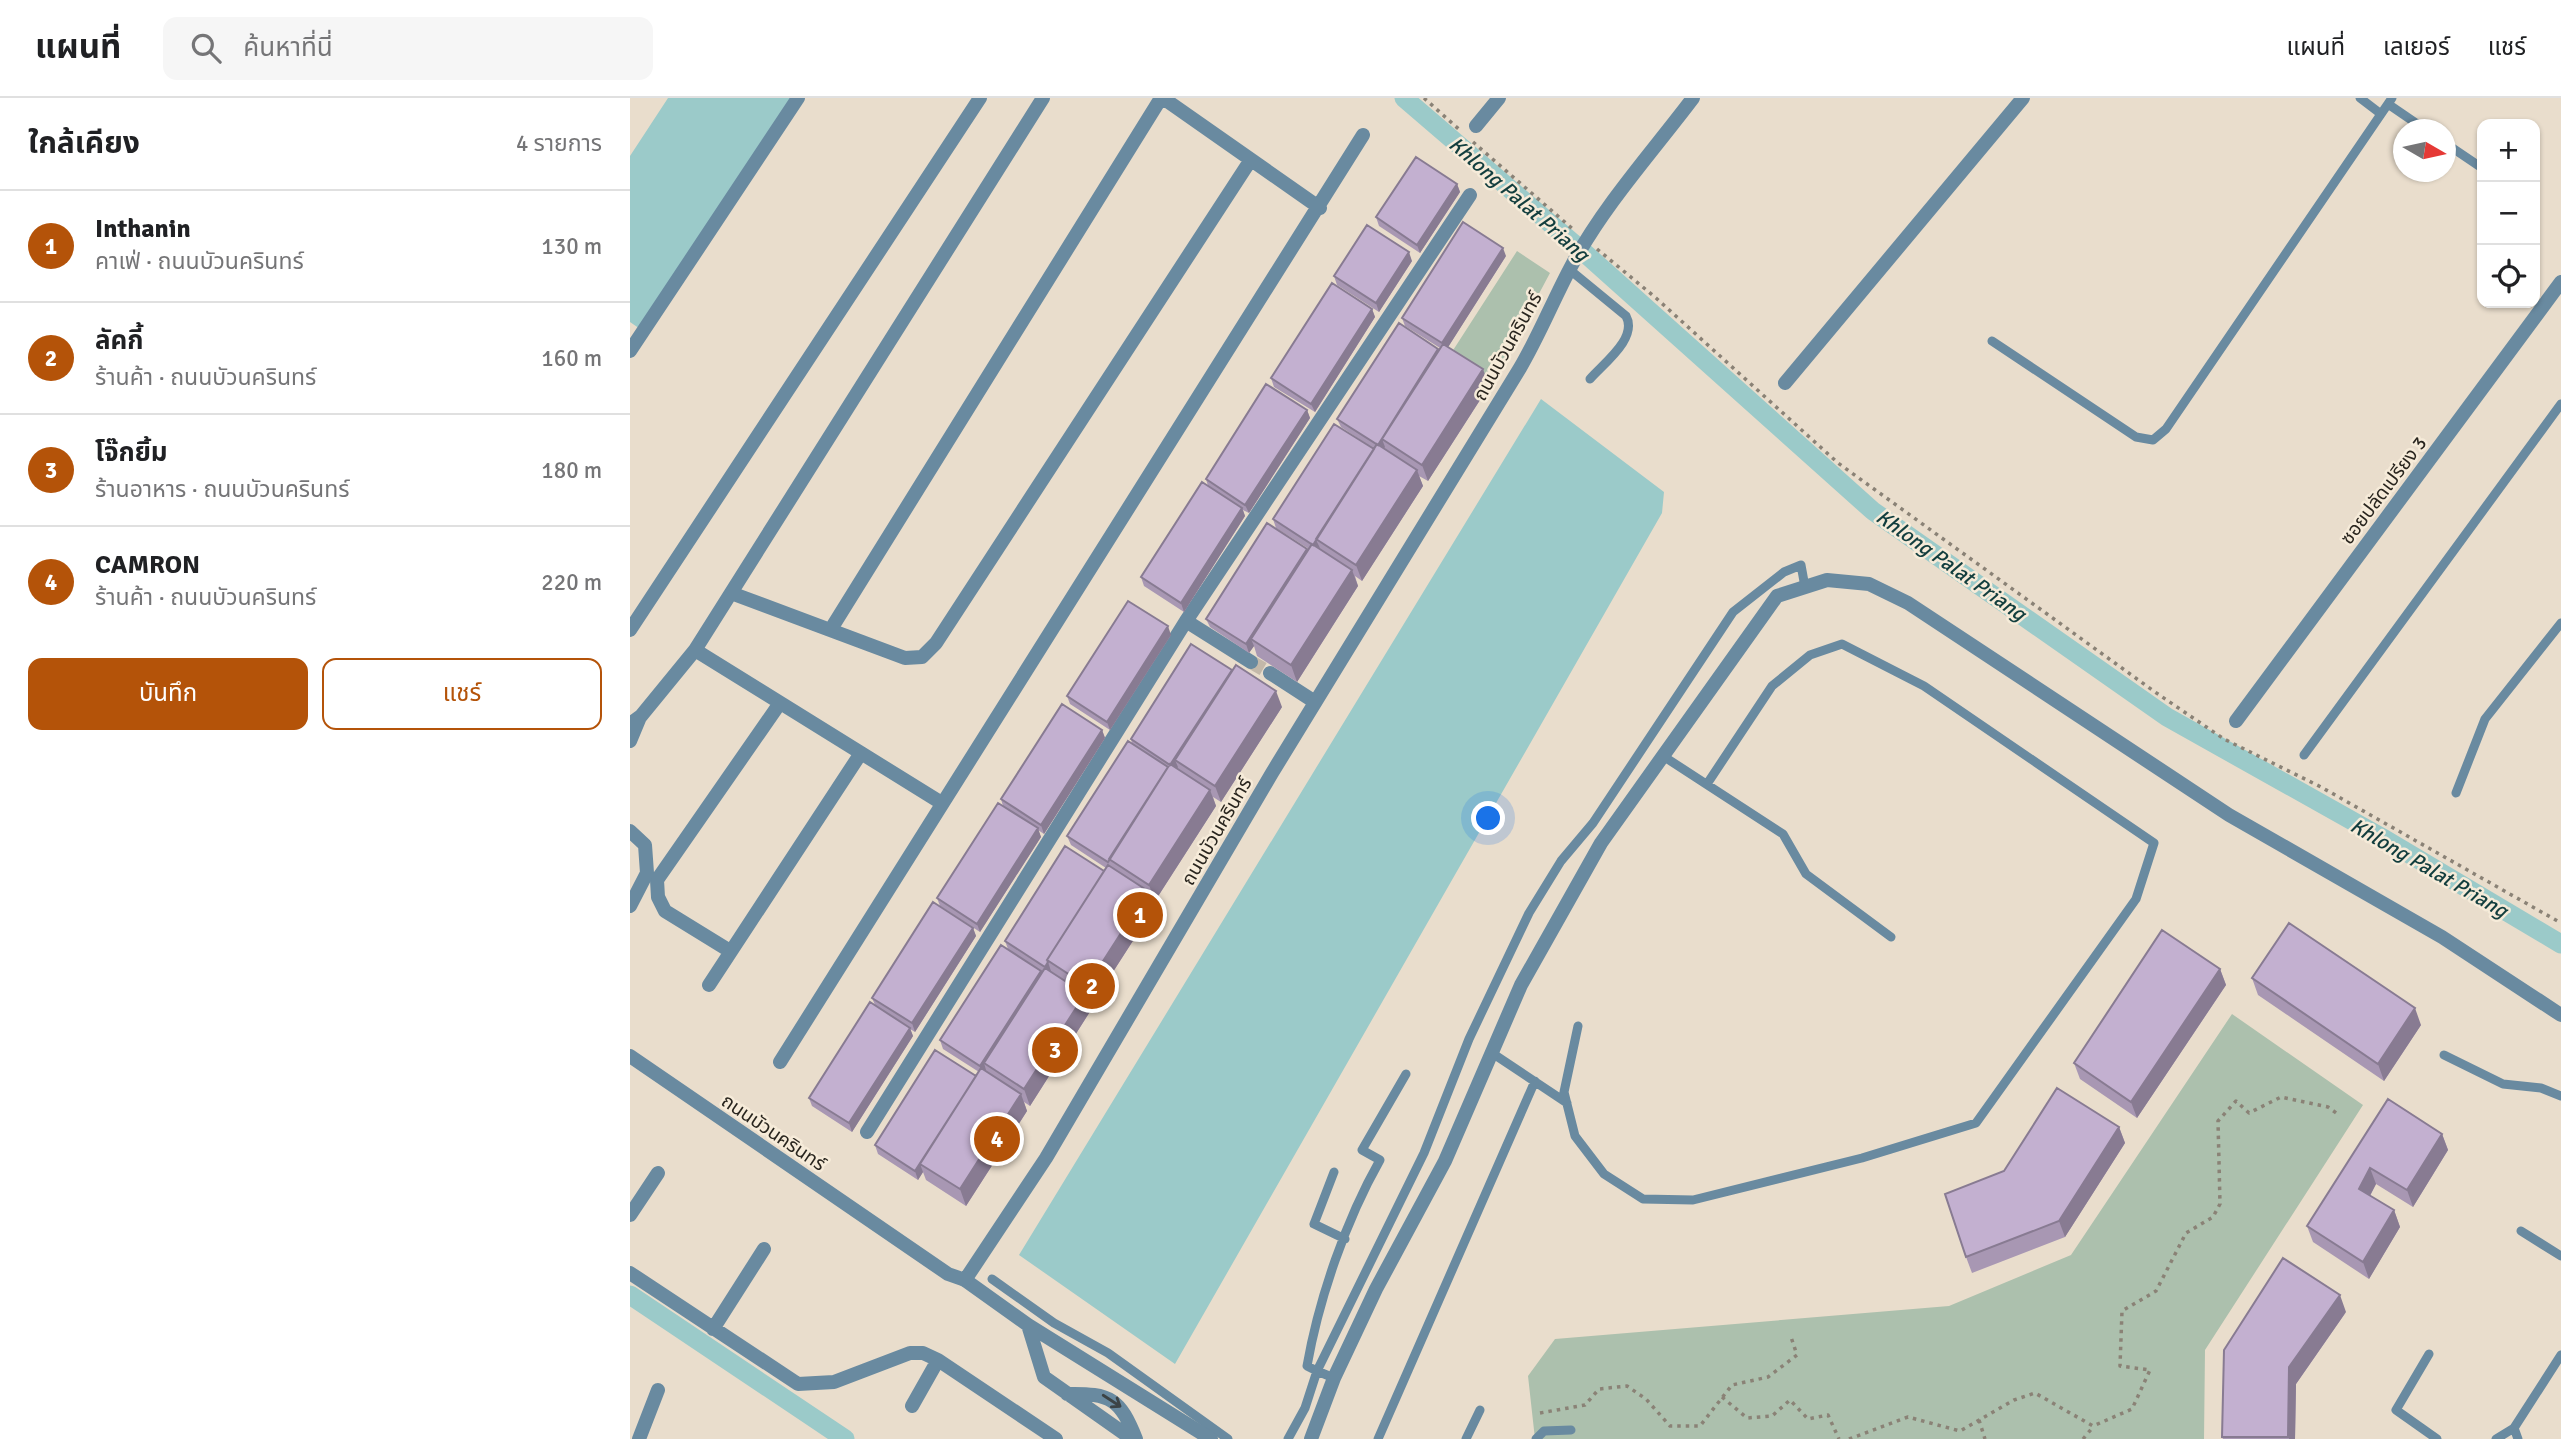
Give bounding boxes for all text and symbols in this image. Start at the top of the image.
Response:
search box [163,17,653,80]
text: แผนที่ [35,27,121,68]
icon: search [187,29,225,67]
text: ค้นหาที่นี่ [243,32,333,64]
text: แผนที่ [2287,32,2345,62]
text: เลเยอร์ [2383,32,2450,62]
text: แชร์ [2488,32,2526,62]
north arrow [2393,119,2456,182]
map controls [2477,119,2540,308]
button: + [2477,119,2540,182]
text: ใกล้เคียง [28,125,140,162]
text: 4 รายการ [516,129,602,158]
water label: Khlong Palat Priang [1444,131,1596,268]
button: − [2477,182,2540,245]
text: Inthanin [95,213,191,245]
text: 1 [45,232,57,261]
text: 130 m [541,232,602,261]
button: locate [2477,245,2540,308]
text: คาเฟ่ · ถนนบัวนครินทร์ [95,247,304,276]
street label: ถนนบัวนครินทร์ [1468,287,1548,405]
text: ลัคกี้ [95,325,144,357]
text: 2 [45,344,57,373]
text: 160 m [541,344,602,373]
text: ร้านค้า · ถนนบัวนครินทร์ [95,363,316,392]
street label: ซอยปลัดเปรียง 3 [2335,432,2432,549]
text: โจ๊กยิ้ม [95,437,168,469]
text: 3 [45,456,57,485]
text: 180 m [541,456,602,485]
text: ร้านอาหาร · ถนนบัวนครินทร์ [95,475,349,504]
water label: Khlong Palat Priang [1871,504,2033,628]
text: CAMRON [95,549,200,581]
text: 4 [45,568,57,597]
text: 220 m [541,568,602,597]
text: ร้านค้า · ถนนบัวนครินทร์ [95,583,316,612]
button: บันทึก [28,658,308,730]
button: แชร์ [322,658,602,730]
street label: ถนนบัวนครินทร์ [1176,772,1258,890]
your location [1471,801,1505,835]
water label: Khlong Palat Priang [2346,812,2514,925]
pin: 1 [1117,889,1163,941]
pin: 2 [1069,960,1115,1012]
pin: 3 [1032,1024,1078,1076]
street label: ถนนบัวนครินทร์ [717,1089,831,1177]
pin: 4 [974,1113,1020,1165]
one-way arrow [1102,1394,1121,1408]

